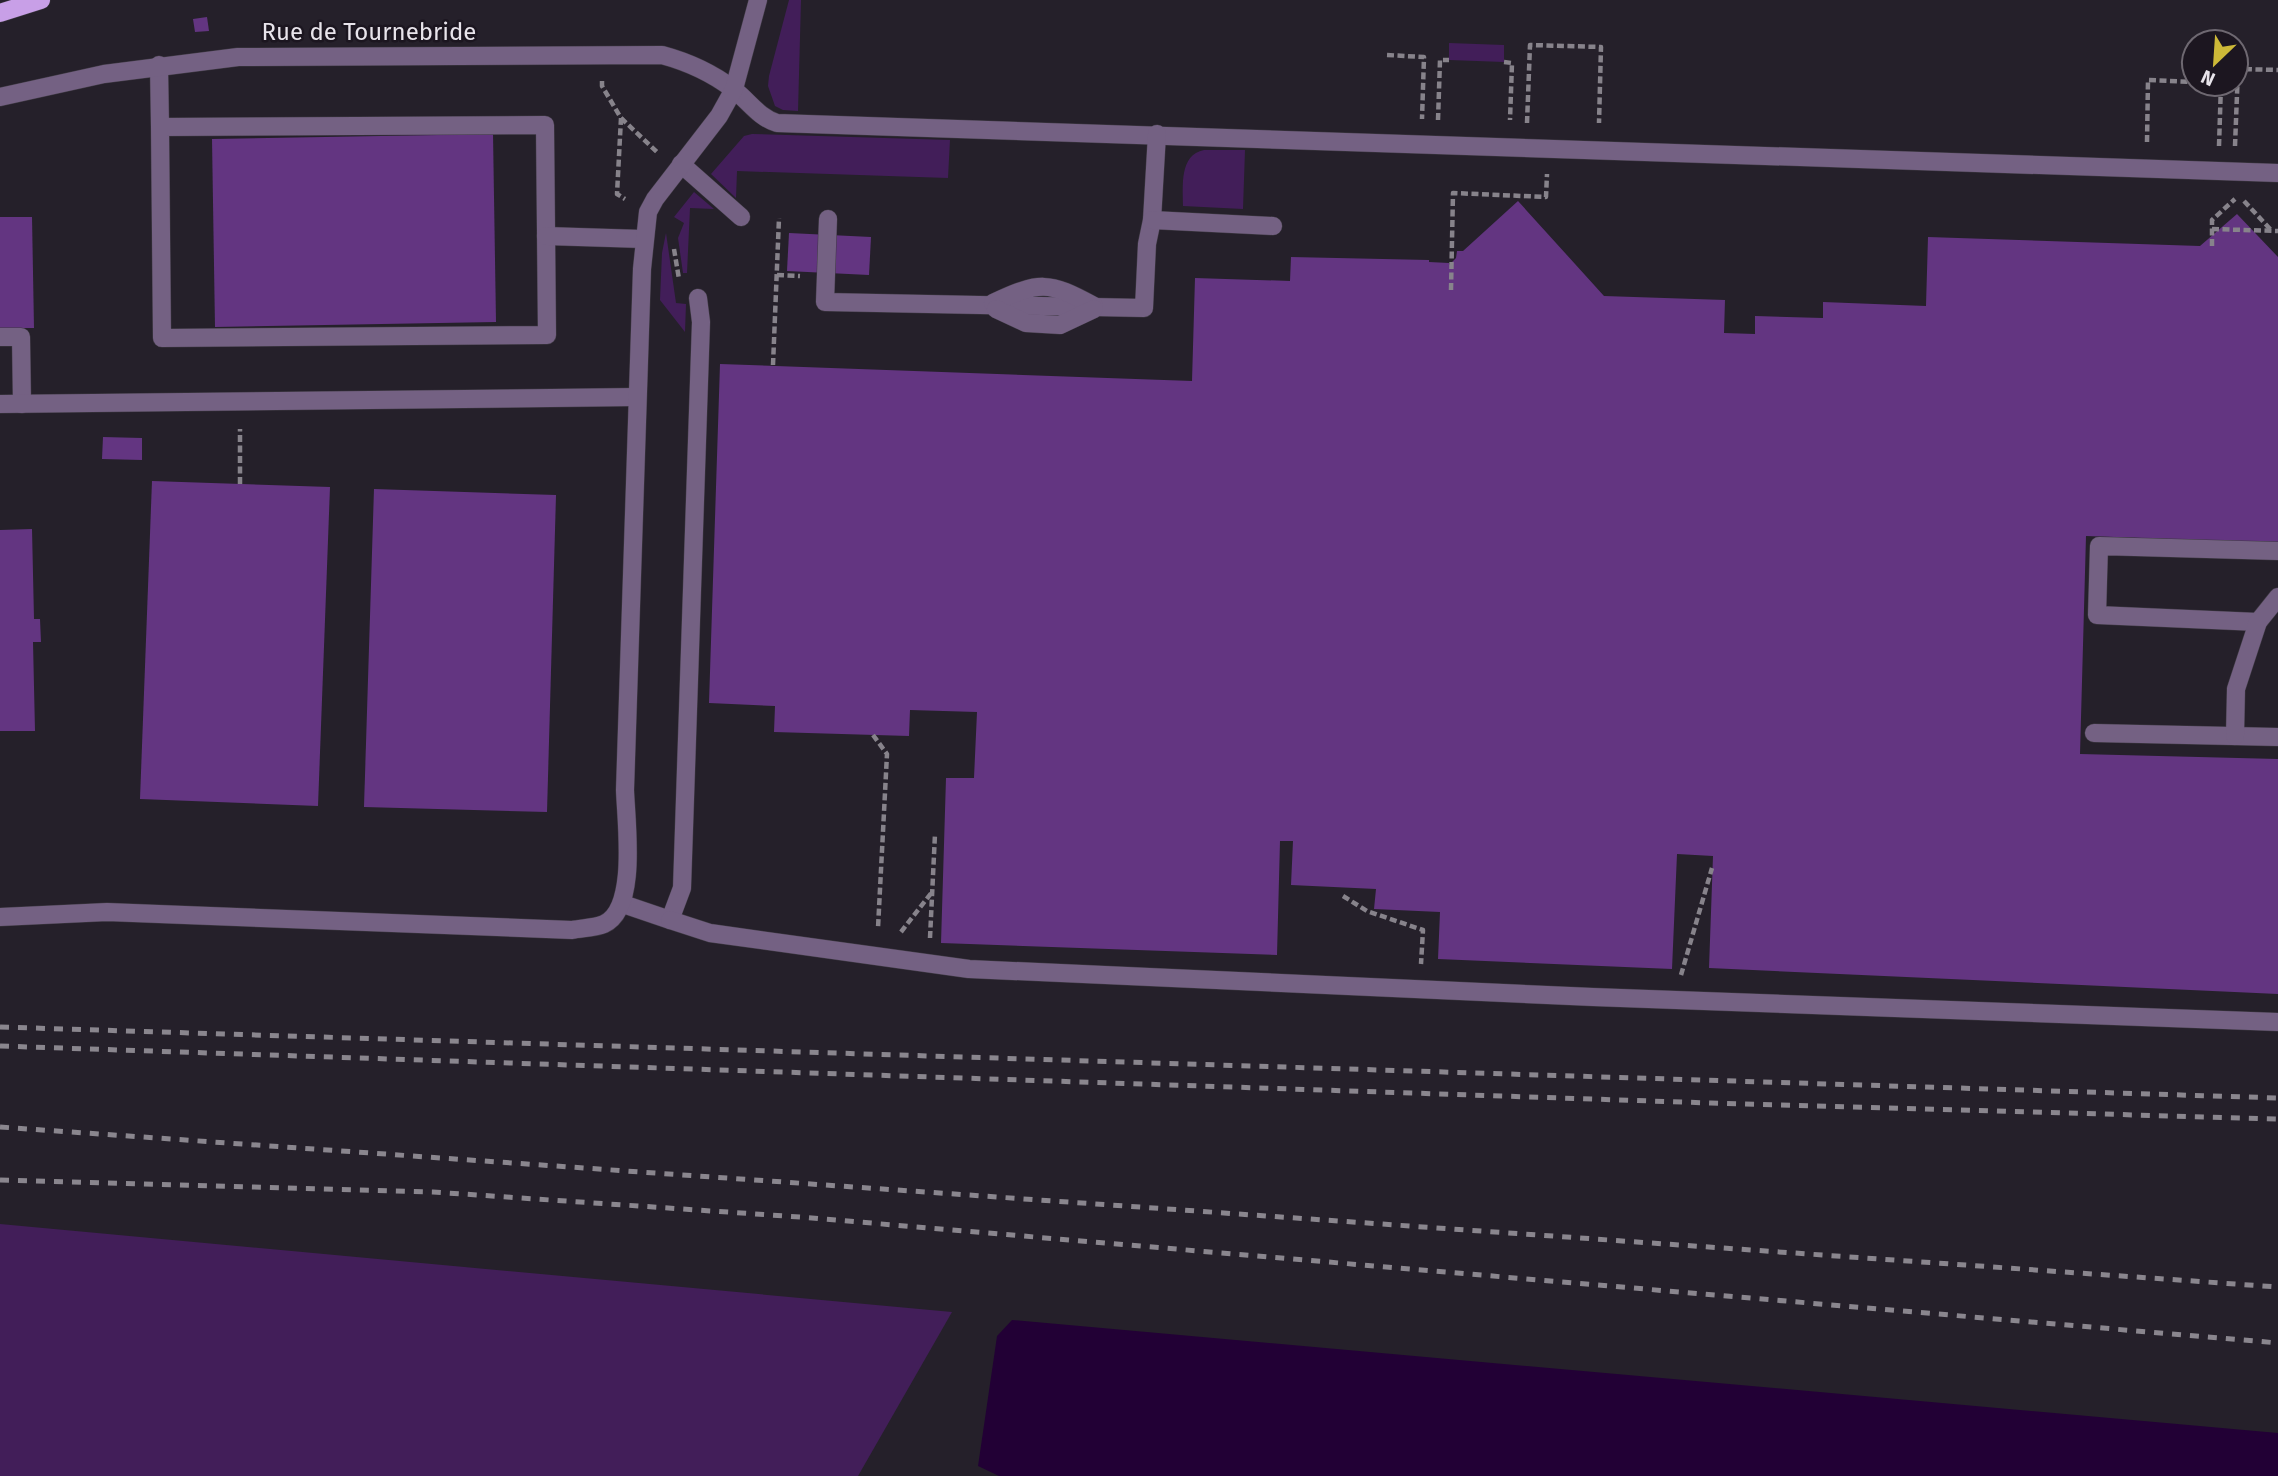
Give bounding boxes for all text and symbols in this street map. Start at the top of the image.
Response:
street label: Rue de Tournebride [262,18,476,46]
north arrow [2180,28,2250,98]
text: N [2197,65,2219,91]

